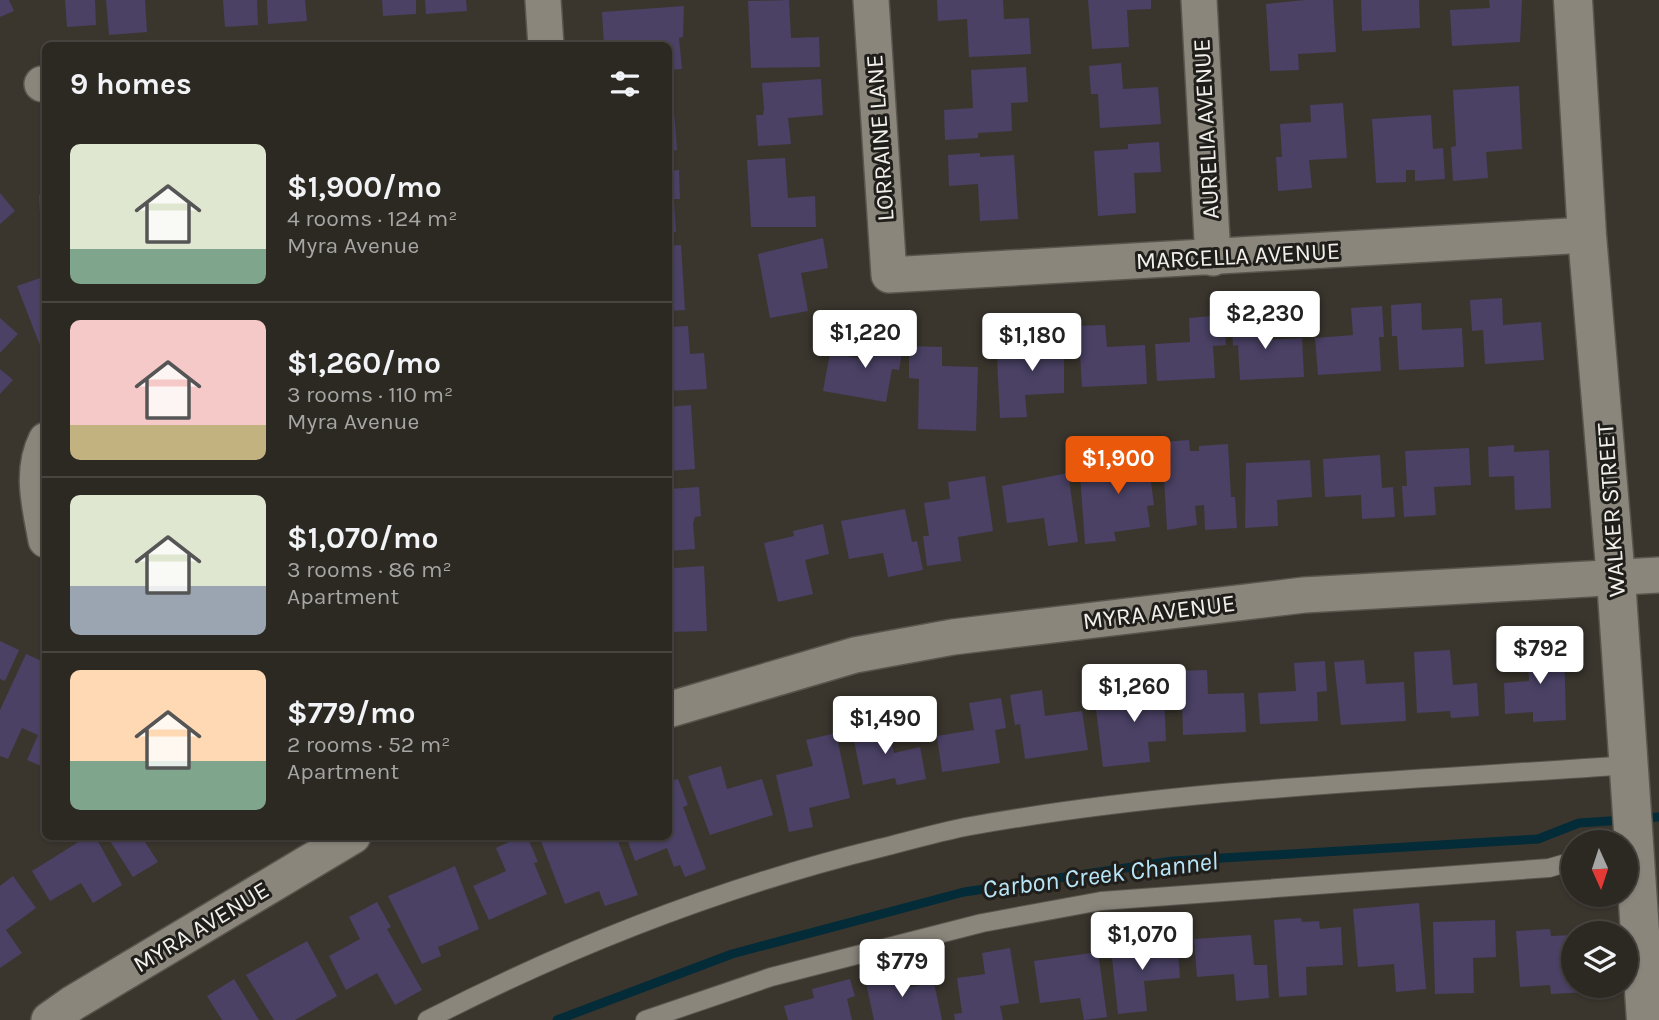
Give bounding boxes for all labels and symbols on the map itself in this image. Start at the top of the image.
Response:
street label: AURELIA AVENUE [1187,38,1225,220]
street label: LORRAINE LANE [860,54,900,222]
street label: MARCELLA AVENUE [1135,237,1341,275]
pin: $2,230 [1208,292,1322,351]
pin: $1,220 [808,310,922,370]
pin: $1,180 [975,314,1089,373]
street label: WALKER STREET [1591,422,1631,598]
pin: $1,900 [1061,436,1175,496]
street label: MYRA AVENUE [1081,589,1237,635]
pin: $792 [1499,626,1581,686]
pin: $1,260 [1077,664,1191,724]
pin: $1,490 [828,696,942,756]
north arrow [1561,830,1638,906]
water label: Carbon Creek Channel [980,845,1220,905]
street label: MYRA AVENUE [128,876,274,978]
pin: $1,070 [1085,912,1199,972]
pin: $779 [861,940,943,999]

